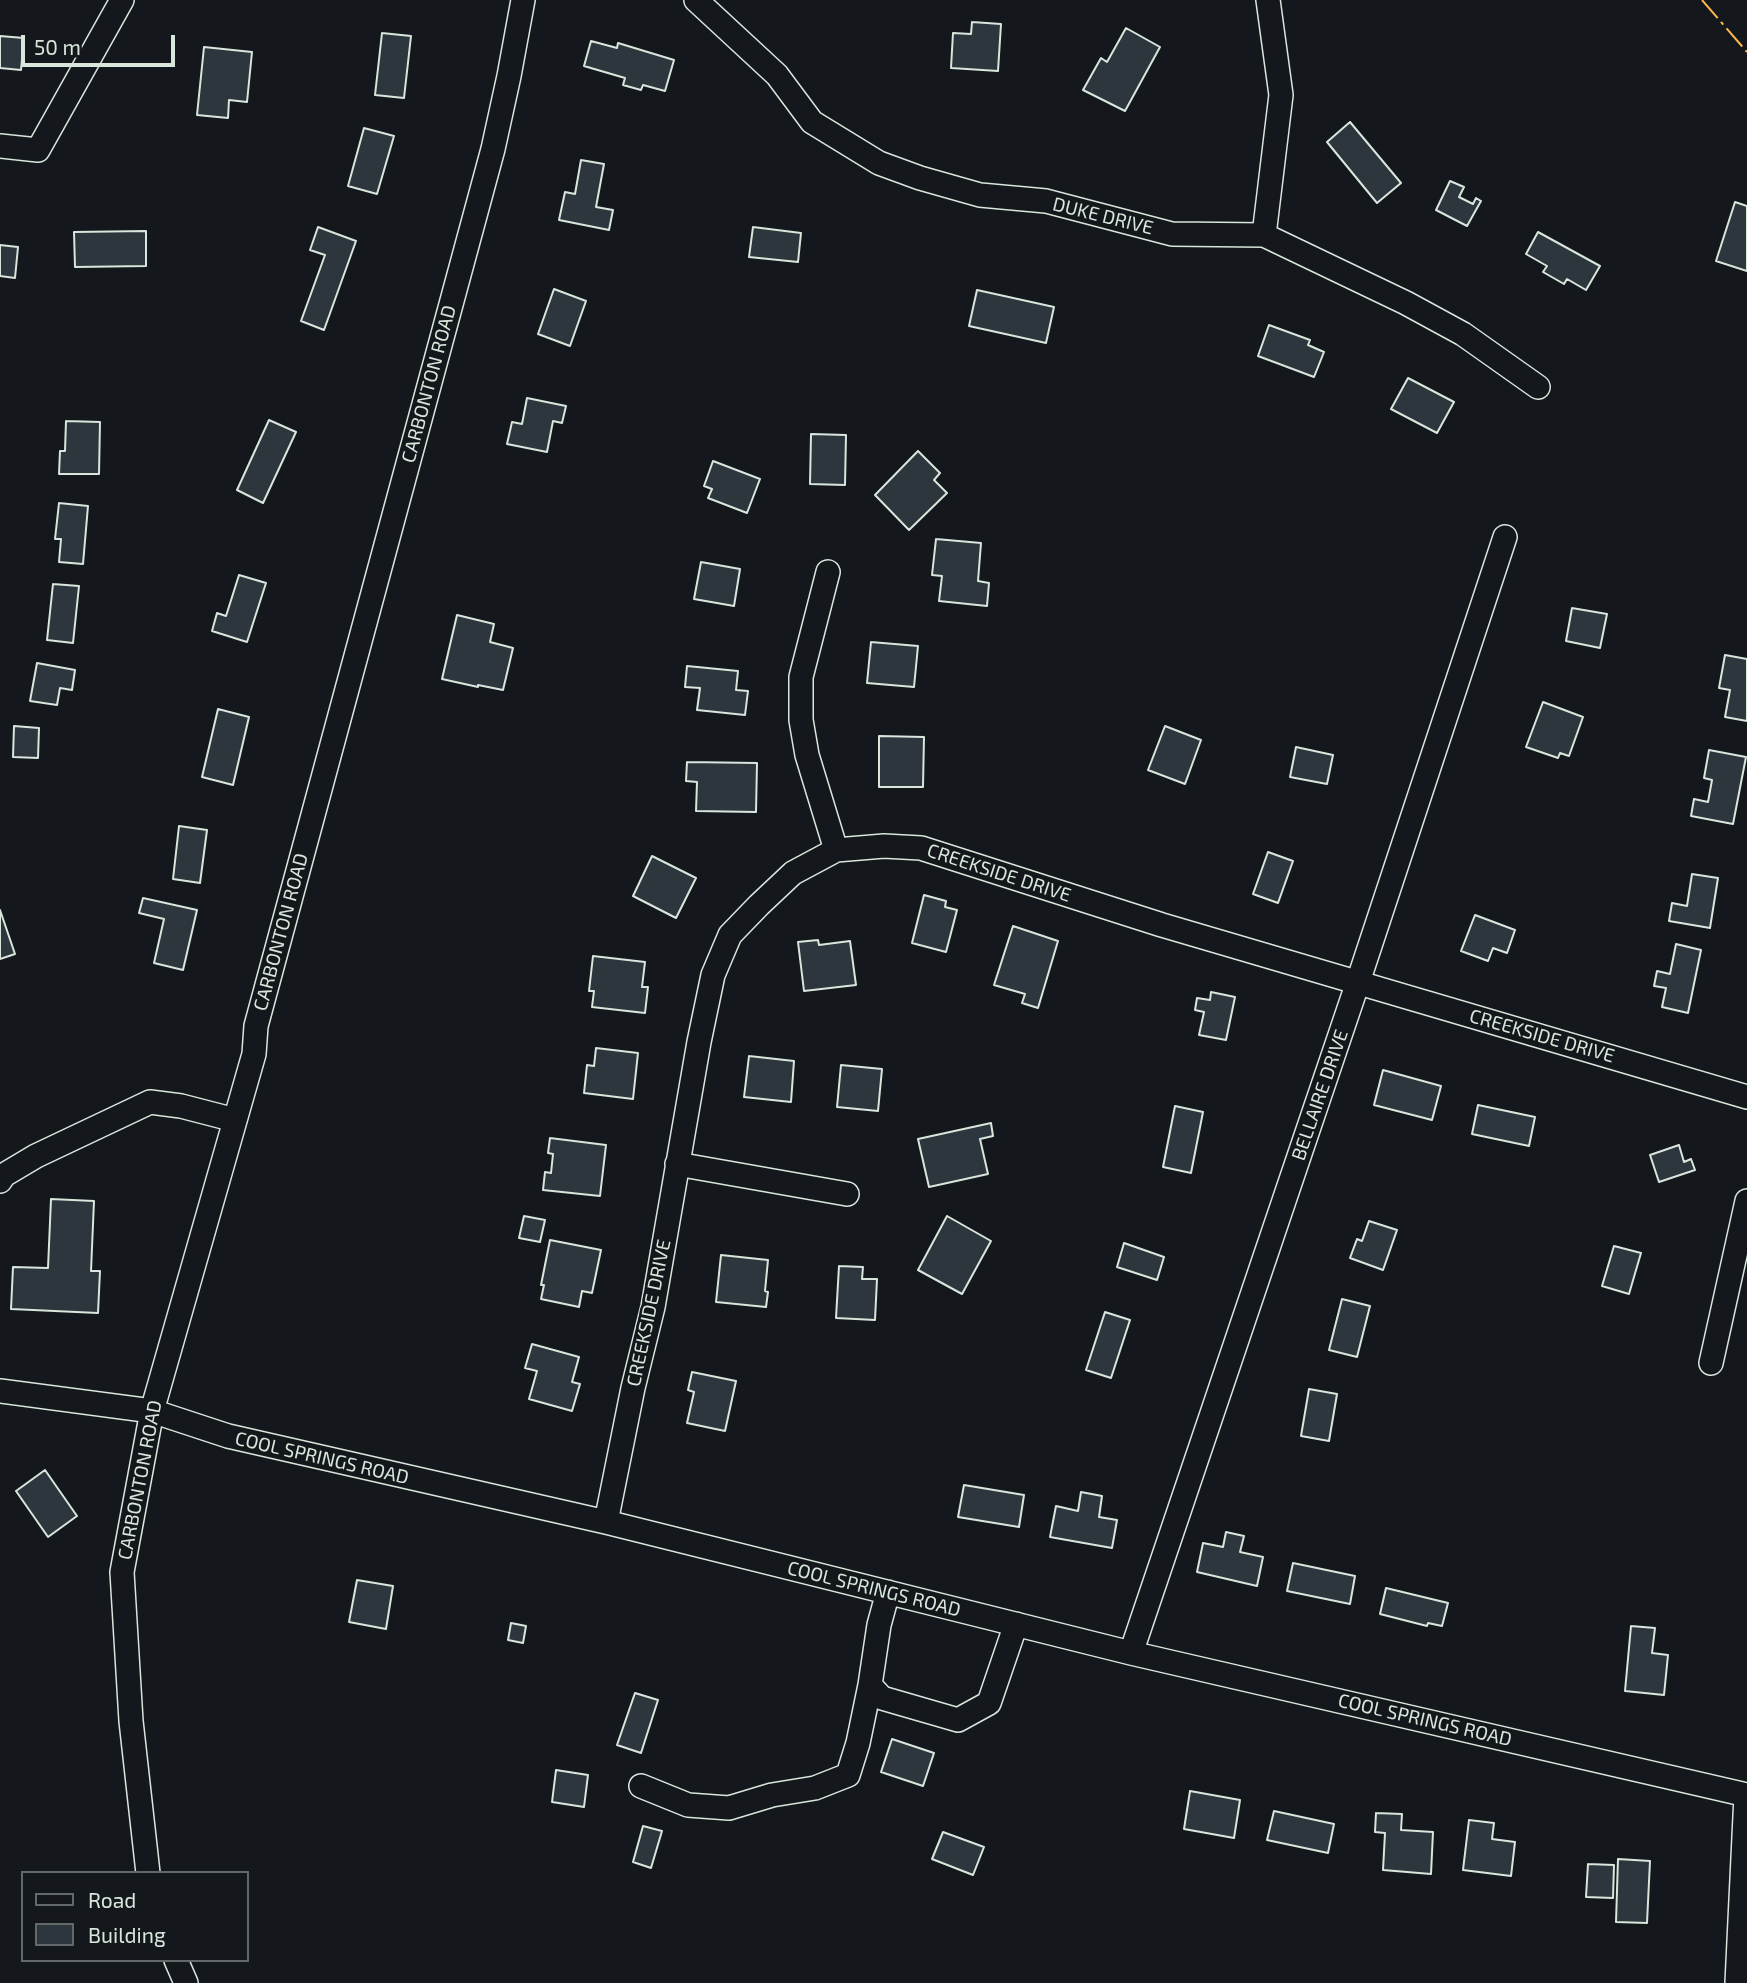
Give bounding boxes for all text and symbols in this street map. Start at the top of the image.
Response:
scale bar [24,21,178,65]
text: 50 m [34,34,81,59]
street label: DUKE DRIVE [1050,193,1156,239]
street label: CARBONTON ROAD [397,303,461,465]
street label: CREEKSIDE DRIVE [924,839,1074,907]
street label: CARBONTON ROAD [249,851,313,1013]
street label: CREEKSIDE DRIVE [1467,1004,1617,1068]
street label: BELLAIRE DRIVE [1287,1027,1353,1163]
street label: CREEKSIDE DRIVE [622,1237,676,1389]
street label: CARBONTON ROAD [113,1398,167,1562]
street label: COOL SPRINGS ROAD [233,1427,411,1489]
street label: COOL SPRINGS ROAD [785,1556,963,1622]
street label: COOL SPRINGS ROAD [1336,1689,1514,1751]
legend [21,1871,248,1962]
text: Road [88,1887,136,1912]
text: Building [88,1922,166,1947]

